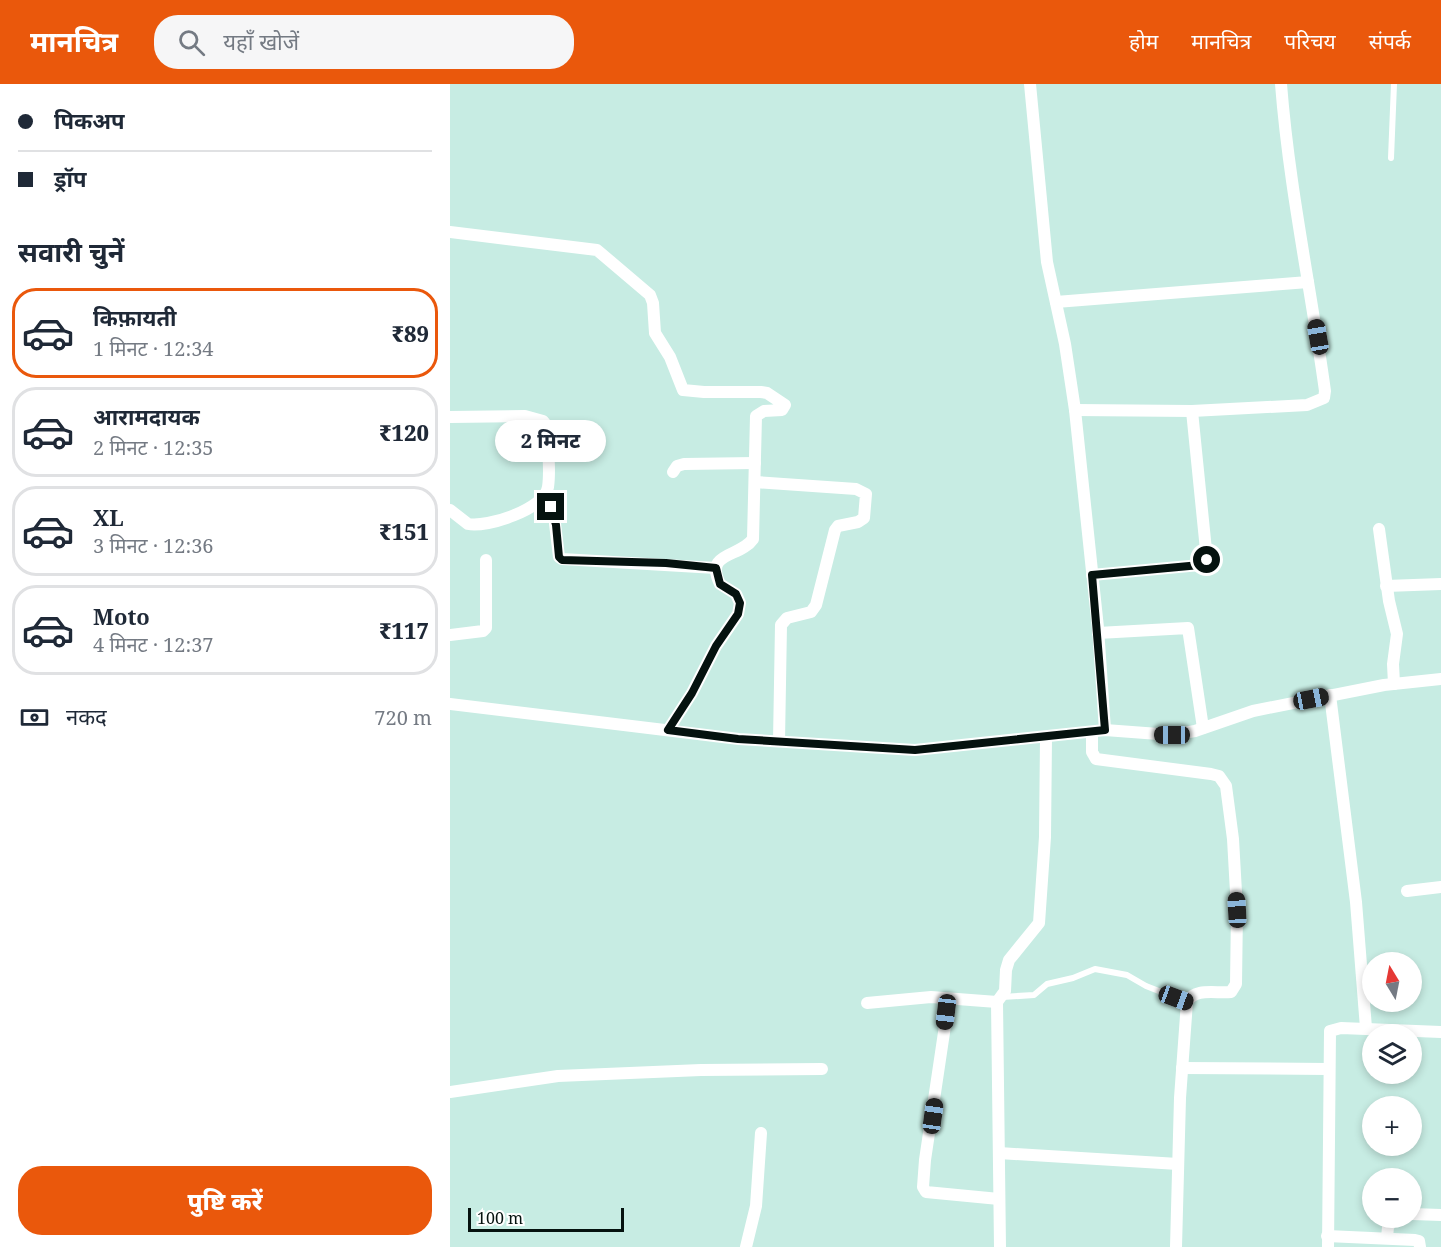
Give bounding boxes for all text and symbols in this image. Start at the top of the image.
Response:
search box [154,15,574,69]
text: मानचित्र [30,22,118,60]
icon: search [175,26,208,59]
text: यहाँ खोजें [223,26,299,56]
text: होम [1129,27,1158,55]
text: मानचित्र [1191,27,1251,55]
text: परिचय [1284,27,1336,55]
text: संपर्क [1369,27,1411,55]
text: पिकअप [54,105,125,135]
text: ड्रॉप [54,163,87,193]
text: सवारी चुनें [18,233,124,270]
text: किफ़ायती [93,302,177,332]
icon: car [21,306,75,360]
text: ₹89 [392,318,429,348]
car [1306,318,1330,356]
text: 1 मिनट · 12:34 [93,335,214,362]
text: आरामदायक [93,401,200,431]
icon: car [21,405,75,459]
text: ₹120 [379,417,429,447]
callout: 2 मिनट [495,420,606,462]
text: 2 मिनट [521,427,580,454]
text: 2 मिनट · 12:35 [93,434,214,461]
route end [537,493,564,520]
text: XL [93,502,124,532]
icon: car [21,504,75,558]
text: ₹151 [379,516,429,546]
text: 3 मिनट · 12:36 [93,532,214,559]
route start [1193,546,1220,573]
text: Moto [93,601,150,631]
icon: car [21,603,75,657]
text: ₹117 [379,615,429,645]
text: 4 मिनट · 12:37 [93,631,214,658]
car [1292,687,1330,711]
icon: cash [18,701,51,734]
text: नकद [66,701,107,731]
text: 720 m [374,704,432,731]
car [1154,726,1190,744]
car [1227,892,1247,928]
north arrow [1362,952,1422,1012]
map controls [1362,952,1422,1228]
car [1156,983,1196,1013]
car [935,993,957,1031]
button: layers [1362,1024,1422,1084]
button: + [1362,1096,1422,1156]
car [922,1097,944,1135]
button: पुष्टि करें [18,1166,432,1235]
button: − [1362,1168,1422,1228]
scale bar [468,1205,624,1232]
text: 100 m [477,1207,523,1229]

